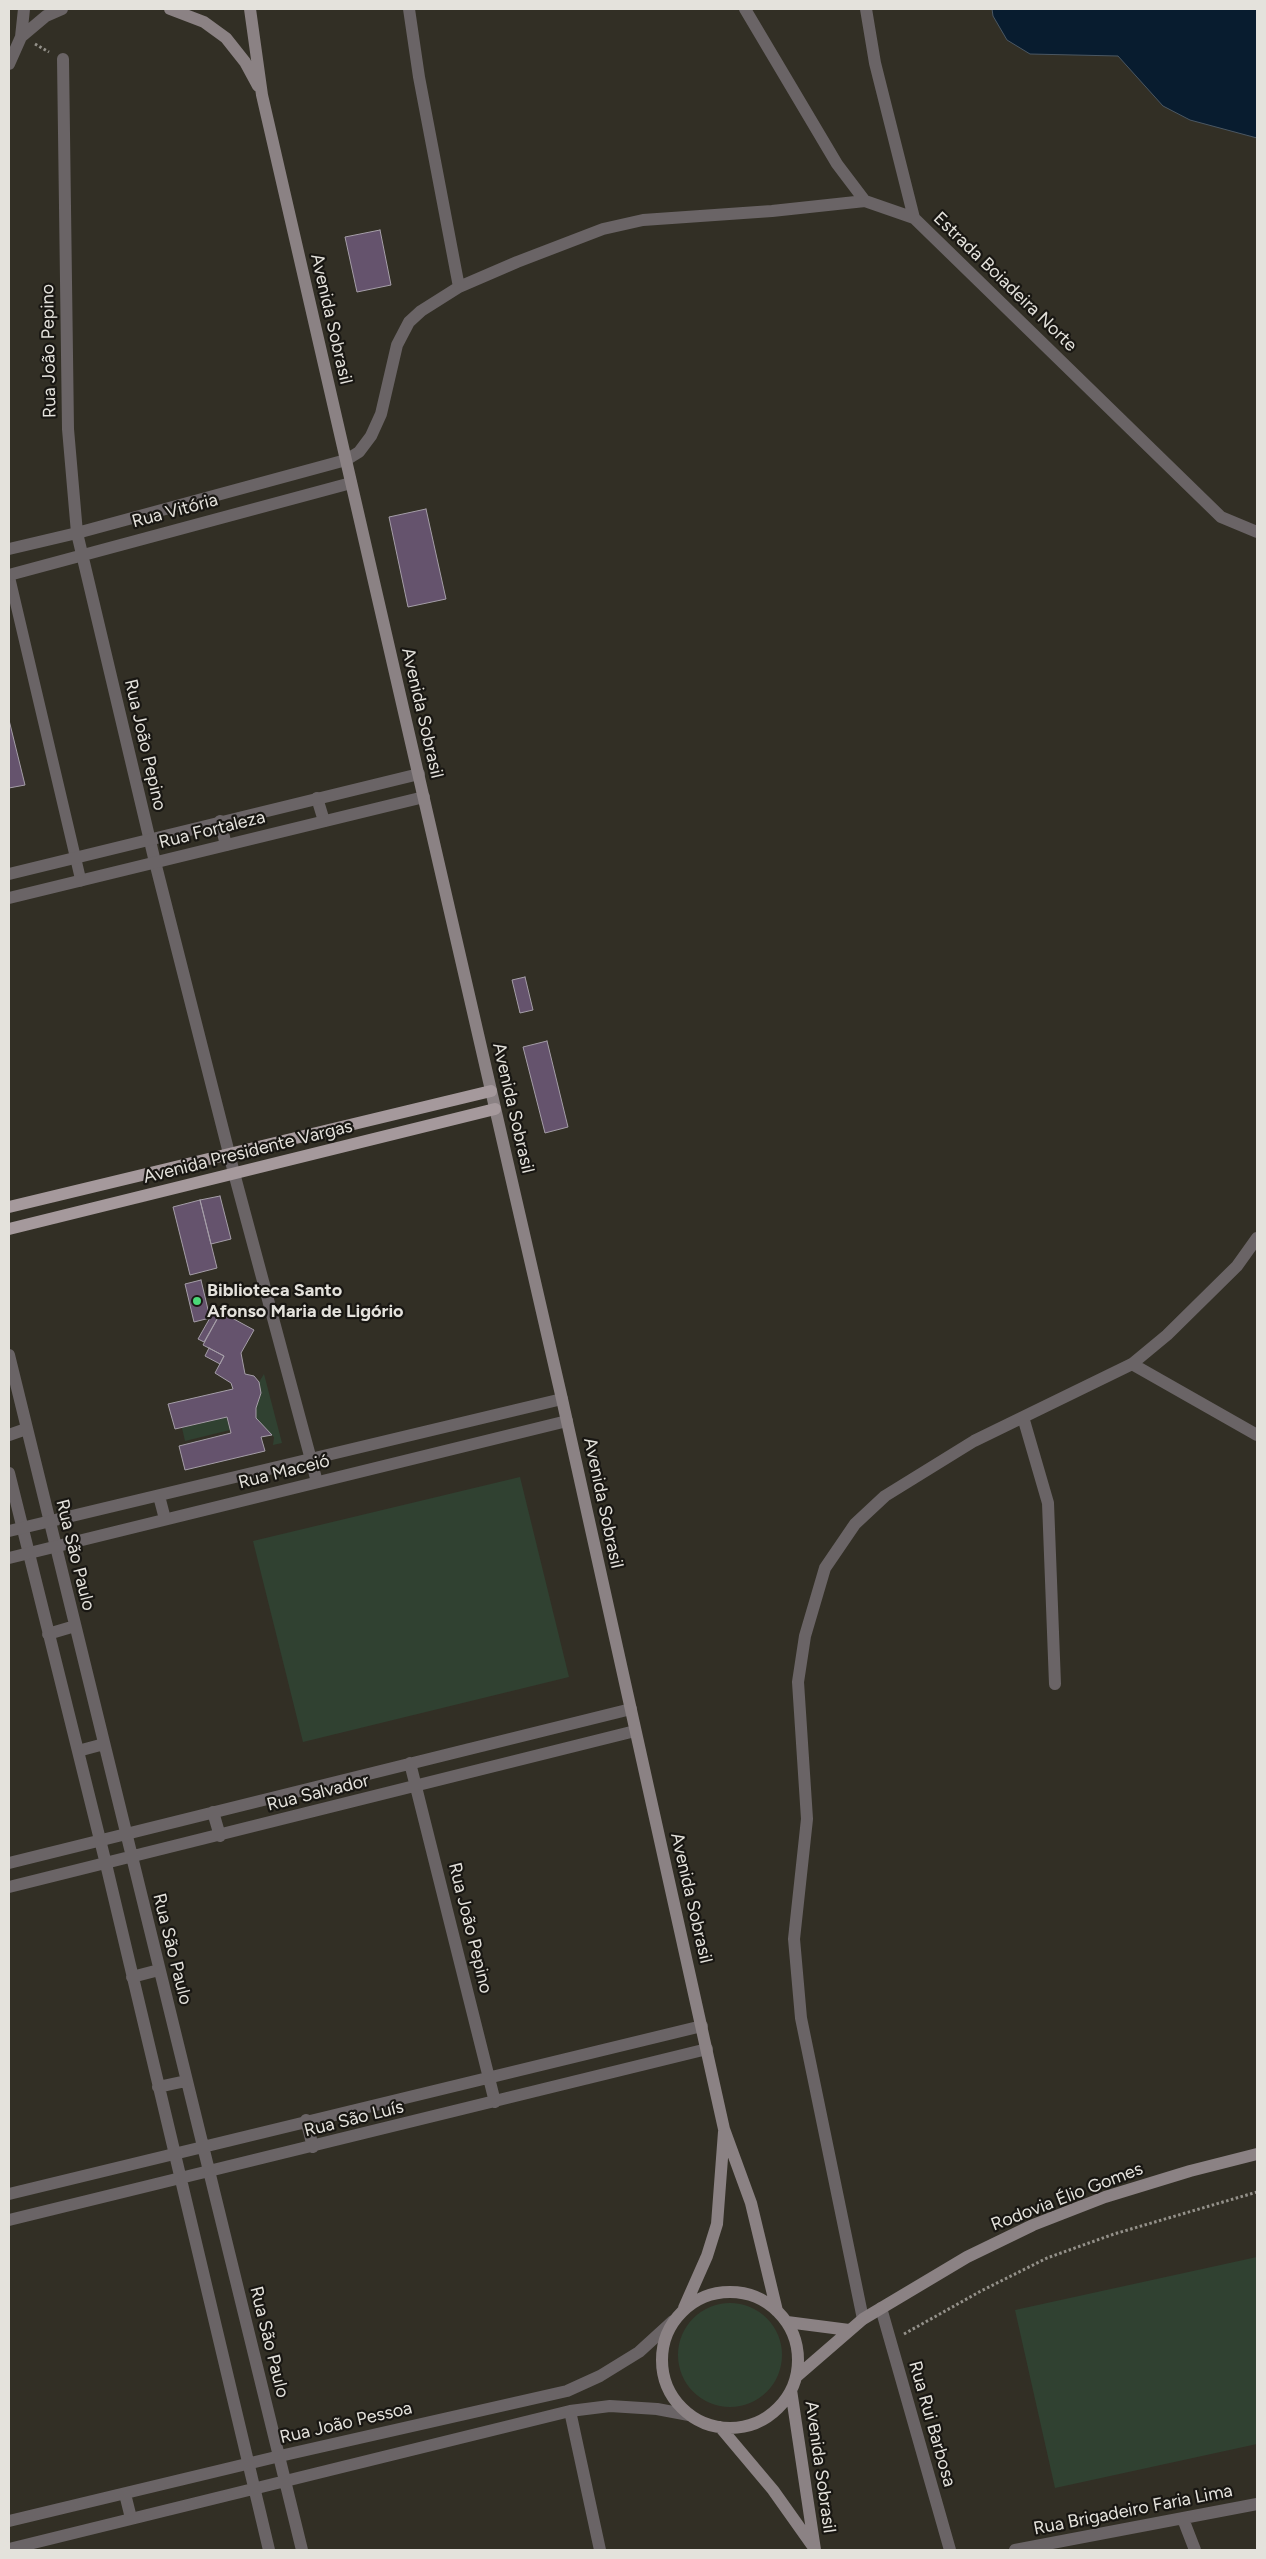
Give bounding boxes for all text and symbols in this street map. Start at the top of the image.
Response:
street label: Estrada Boiadeira Norte [929,208,1081,356]
street label: Avenida Sobrasil [305,252,357,386]
street label: Rua João Pepino [37,284,61,418]
street label: Rua Vitória [130,489,220,533]
street label: Avenida Sobrasil [396,646,448,780]
street label: Rua João Pepino [119,677,171,813]
street label: Rua Fortaleza [157,806,267,854]
street label: Avenida Sobrasil [487,1041,539,1175]
street label: Avenida Presidente Vargas [141,1116,355,1188]
place label: Biblioteca Santo Afonso Maria de Ligório [207,1280,404,1322]
marker: Biblioteca Santo Afonso Maria de Ligório [191,1295,203,1307]
street label: Avenida Sobrasil [579,1436,627,1570]
street label: Rua Maceió [236,1450,332,1494]
street label: Rua São Paulo [51,1497,99,1613]
street label: Rua Salvador [265,1770,371,1816]
street label: Avenida Sobrasil [665,1831,717,1965]
street label: Rua João Pepino [443,1860,497,1996]
street label: Rua São Paulo [148,1891,196,2007]
street label: Rua São Luís [302,2096,406,2142]
street label: Rodovia Élio Gomes [988,2158,1146,2236]
street label: Rua São Paulo [245,2284,293,2400]
street label: Rua Rui Barbosa [904,2359,960,2489]
street label: Rua João Pessoa [278,2397,414,2449]
street label: Avenida Sobrasil [800,2400,840,2534]
street label: Rua Brigadeiro Faria Lima [1032,2480,1234,2540]

